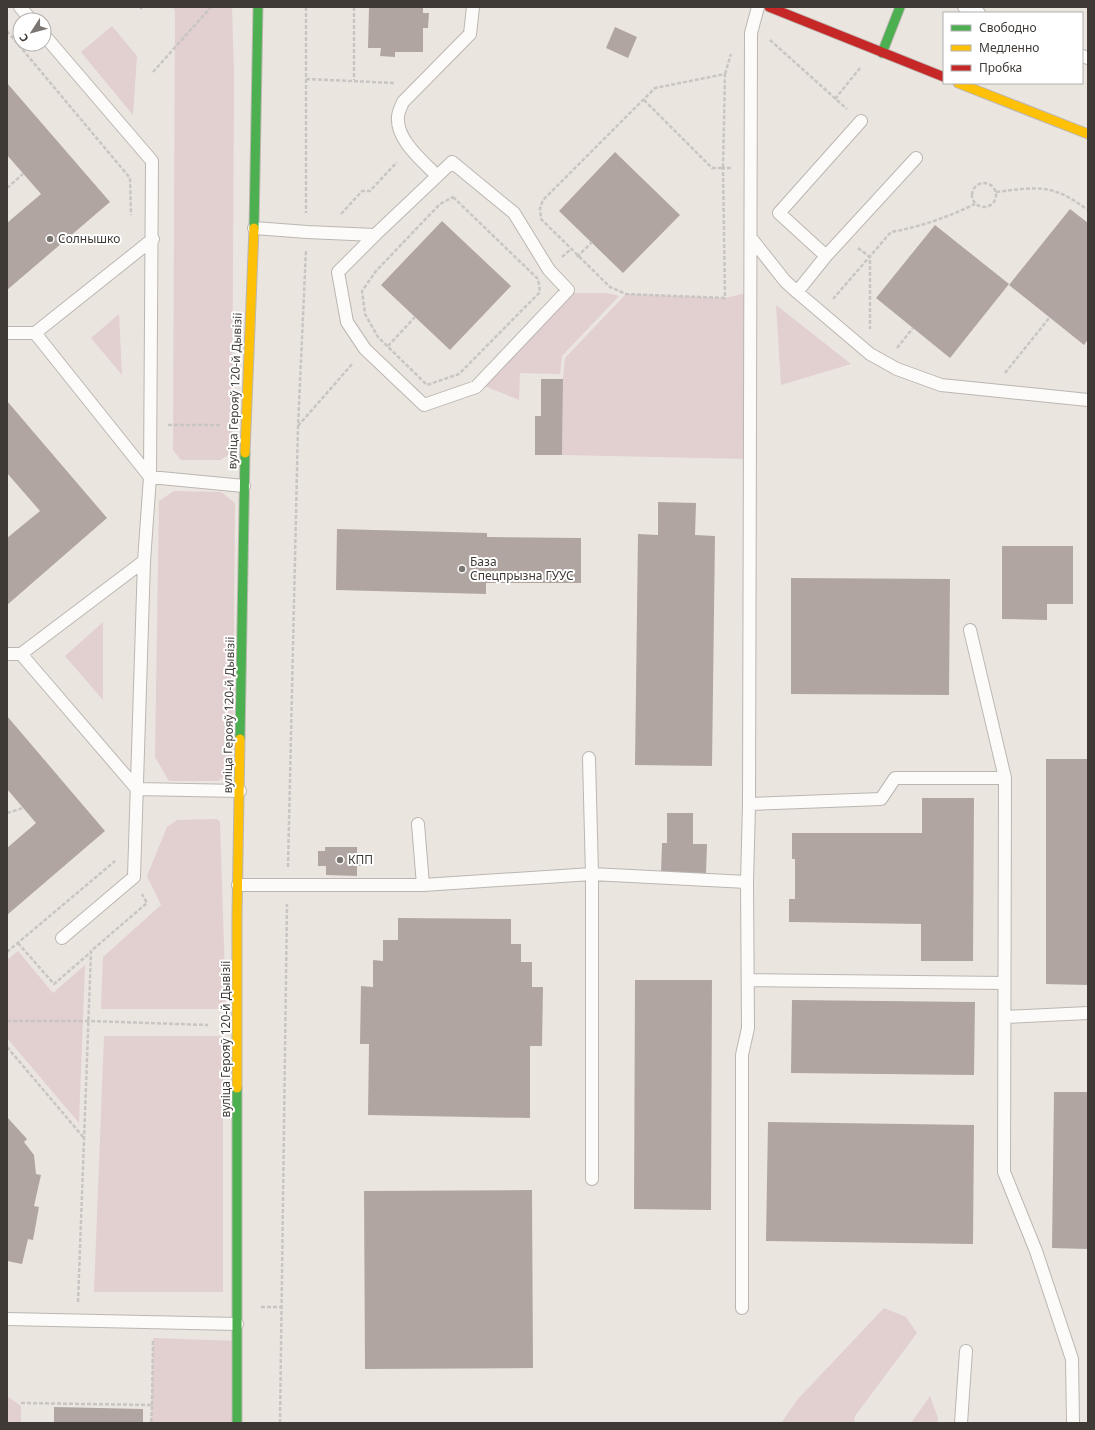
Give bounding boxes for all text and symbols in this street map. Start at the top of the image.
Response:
north arrow [12,12,52,52]
legend [943,12,1083,84]
text: Свободно [979,19,1037,36]
text: С [15,31,32,45]
text: Медленно [979,39,1039,56]
text: Пробка [979,59,1022,76]
place label: Солнышко [58,230,120,247]
marker: Солнышко [45,234,55,244]
street label: вуліца Герояў 120-й Дывізіі [223,312,246,470]
place label: База Спецпрызна ГУУС [470,553,574,584]
marker: База Спецпрызна ГУУС [457,564,467,574]
street label: вуліца Герояў 120-й Дывізіі [219,636,238,794]
place label: КПП [348,851,373,868]
marker: КПП [335,855,345,865]
street label: вуліца Герояў 120-й Дывізіі [217,961,234,1117]

